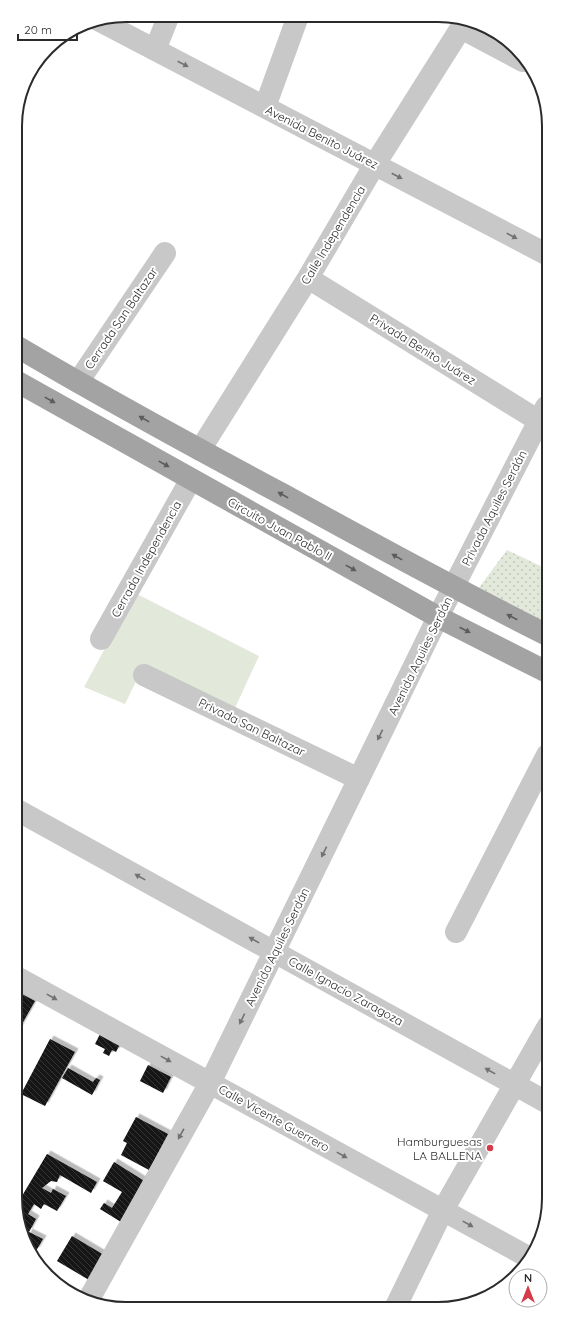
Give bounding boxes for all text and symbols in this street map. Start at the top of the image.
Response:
scale bar [18,16,77,42]
text: 20 m [24,22,52,37]
one-way arrow [177,61,188,68]
street label: Avenida Benito Juárez [263,102,381,172]
one-way arrow [392,172,403,179]
street label: Calle Independencia [298,183,368,287]
one-way arrow [507,233,518,240]
street label: Cerrada San Baltazar [81,264,161,372]
street label: Privada Benito Juárez [367,310,479,388]
one-way arrow [44,397,56,404]
one-way arrow [138,416,150,422]
street label: Privada Aquiles Serdán [458,448,530,568]
one-way arrow [158,460,170,467]
one-way arrow [277,491,288,498]
street label: Circuito Juan Pablo II [225,494,335,564]
street label: Cerrada Independencia [108,498,184,620]
one-way arrow [391,554,403,560]
one-way arrow [345,564,356,571]
street label: Avenida Aquiles Serdán [385,594,455,718]
one-way arrow [506,614,518,620]
one-way arrow [459,627,470,633]
street label: Privada San Baltazar [196,695,308,760]
one-way arrow [377,730,383,741]
one-way arrow [320,847,327,858]
one-way arrow [134,874,146,881]
street label: Avenida Aquiles Serdán [242,885,312,1009]
one-way arrow [248,937,260,943]
street label: Calle Ignacio Zaragoza [286,953,406,1029]
one-way arrow [46,993,58,1000]
one-way arrow [238,1014,245,1025]
one-way arrow [160,1056,172,1062]
one-way arrow [484,1067,496,1074]
street label: Calle Vicente Guerrero [216,1081,332,1155]
one-way arrow [178,1129,185,1140]
place label: Hamburguesas LA BALLENA [397,1134,482,1163]
marker: Hamburguesas LA BALLENA [485,1143,495,1153]
one-way arrow [336,1151,348,1158]
one-way arrow [462,1220,474,1227]
north arrow [508,1268,548,1308]
text: N [524,1271,532,1285]

